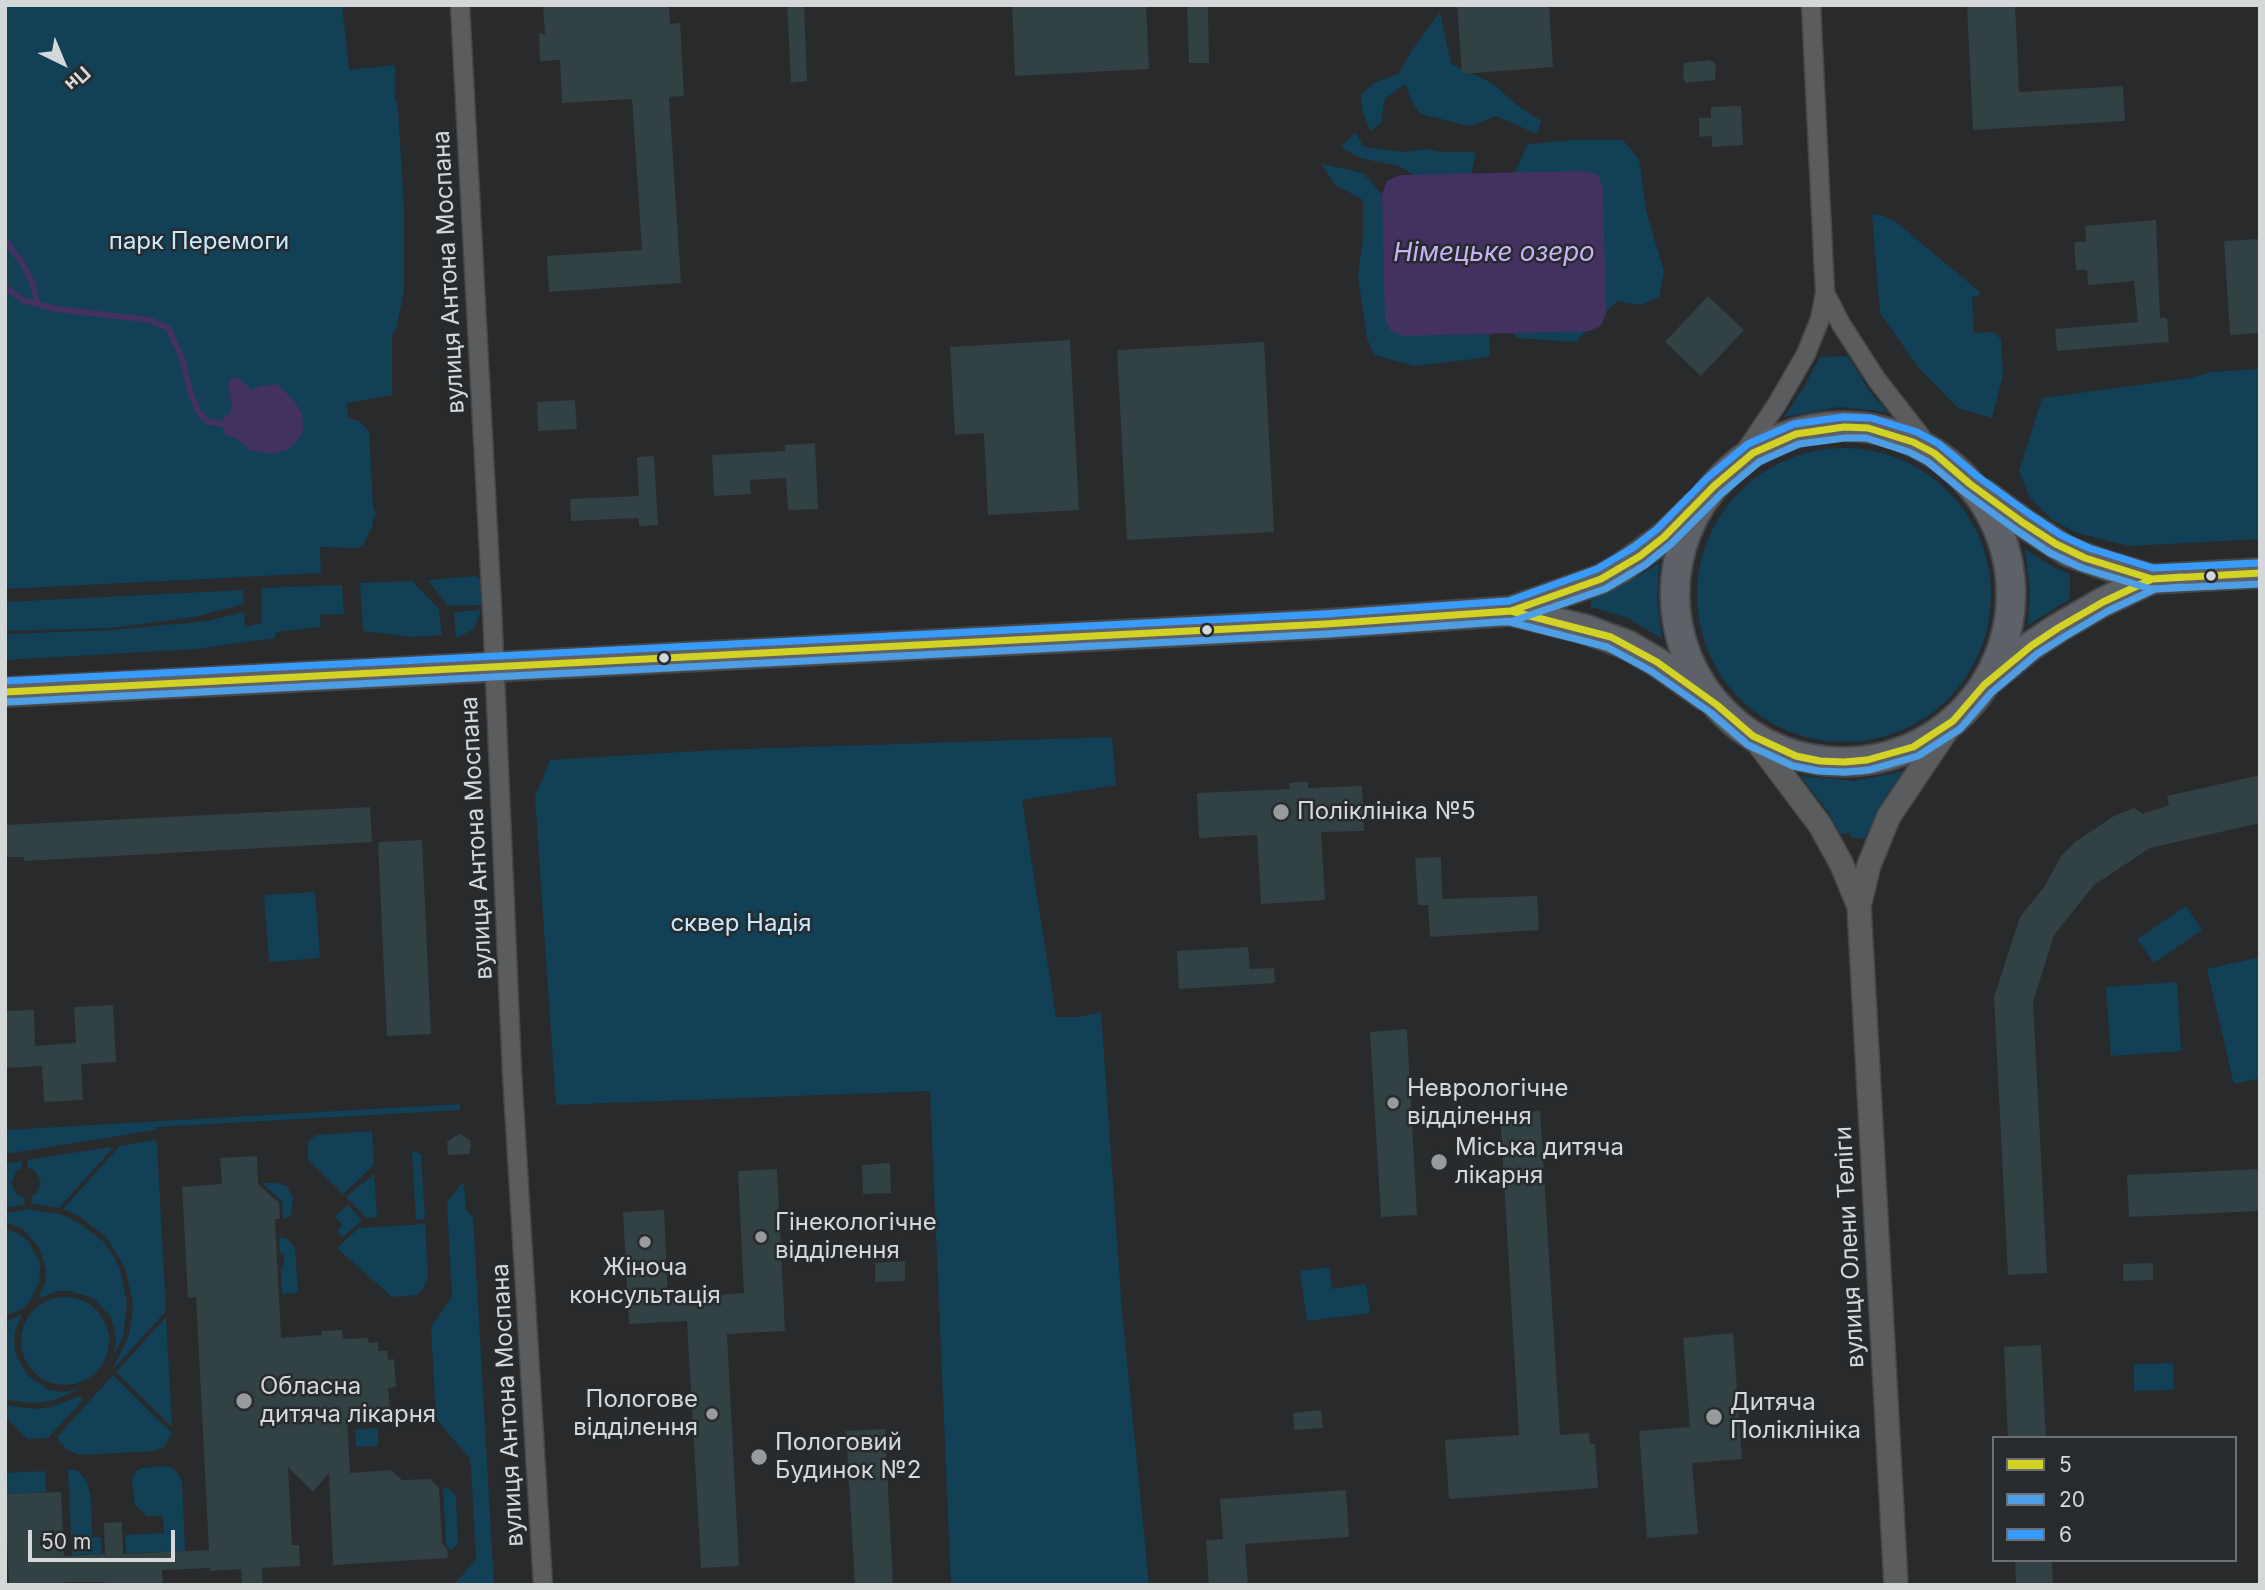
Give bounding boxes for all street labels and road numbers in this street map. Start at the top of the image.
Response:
street label: вулиця Антона Моспана [427,130,471,414]
street label: вулиця Антона Моспана [455,696,499,980]
street label: вулиця Олени Теліги [1829,1125,1871,1369]
street label: вулиця Антона Моспана [486,1263,530,1547]

